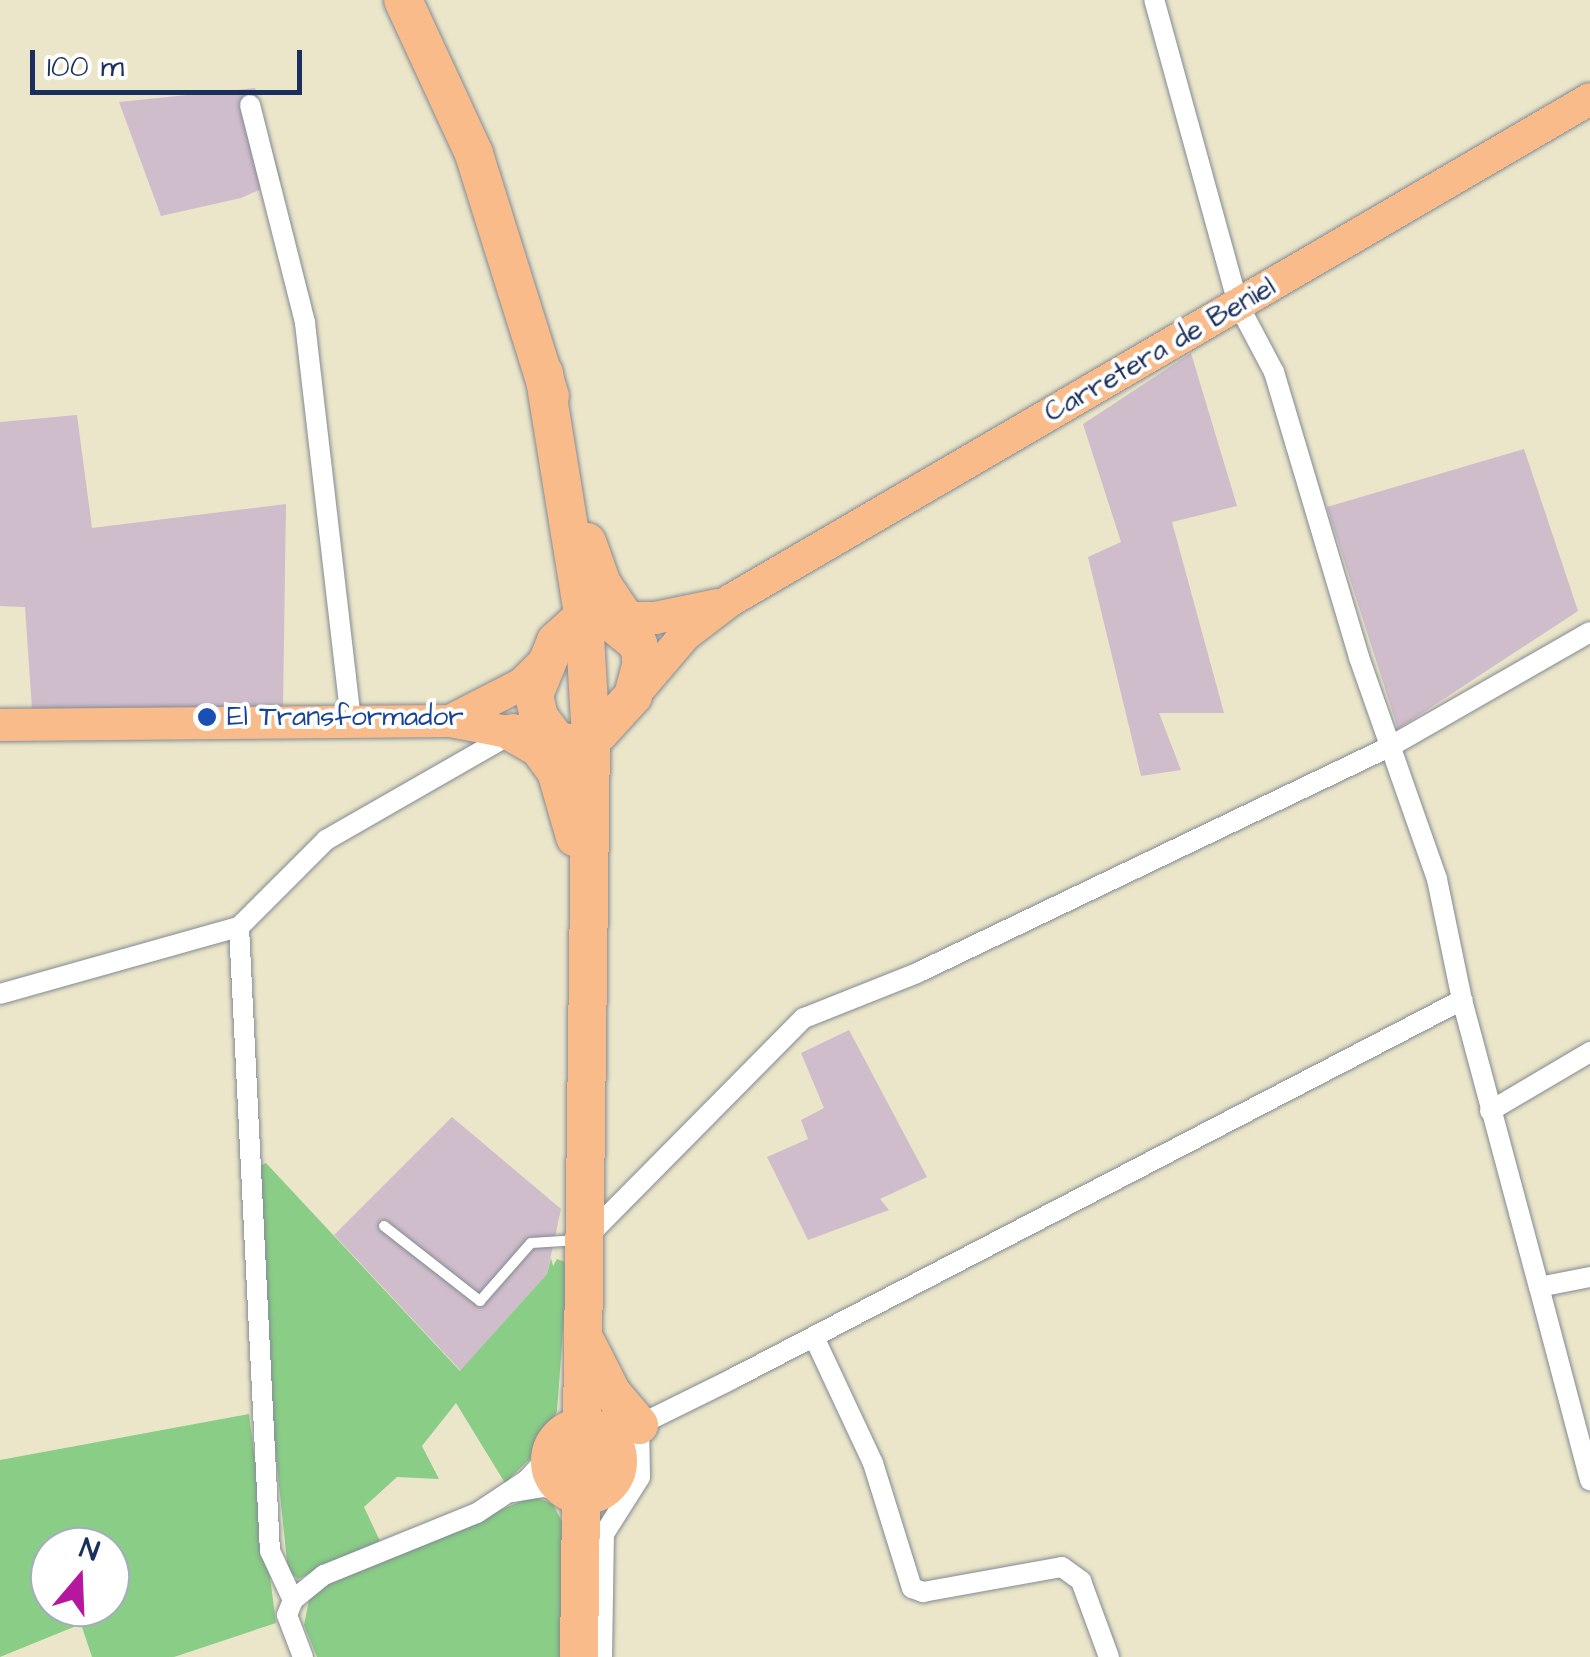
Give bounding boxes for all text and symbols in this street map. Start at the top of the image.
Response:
scale bar [35,30,308,92]
text: 100 m [47,46,124,88]
street label: Carretera de Beniel [1039,270,1281,430]
place label: El Transformador [227,700,464,734]
marker: El Transformador [196,706,218,728]
north arrow [30,1527,130,1627]
text: N [75,1529,104,1571]

